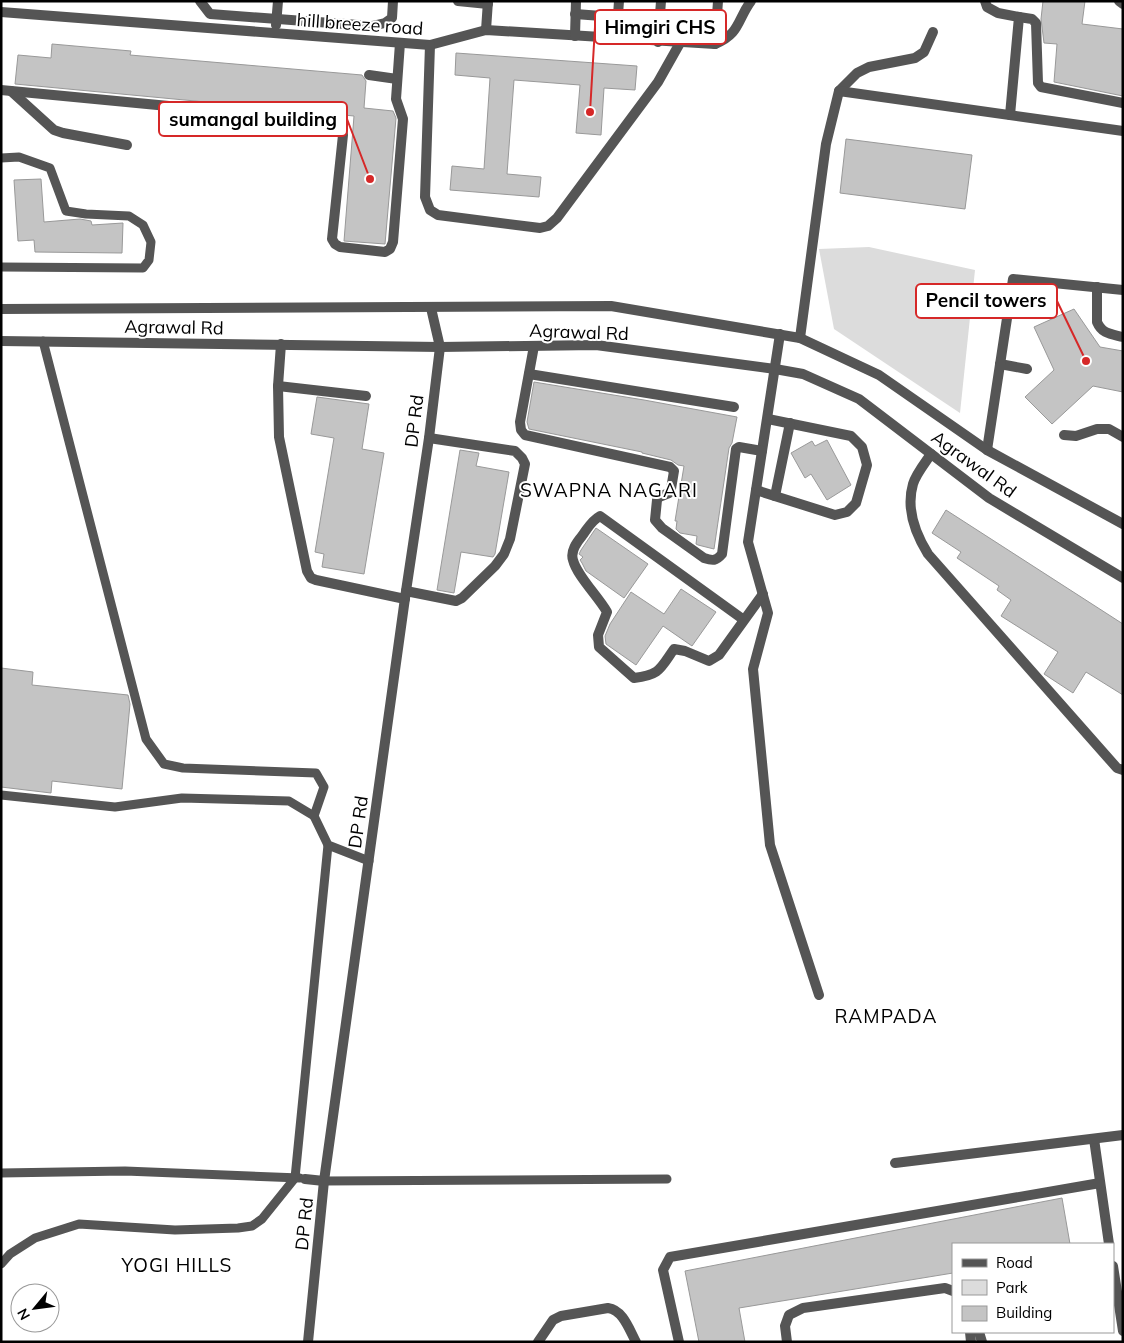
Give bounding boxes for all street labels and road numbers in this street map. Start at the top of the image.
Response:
street label: hill breeze road [296,8,424,40]
street label: Agrawal Rd [124,315,224,339]
street label: Agrawal Rd [529,319,629,345]
street label: DP Rd [399,393,429,449]
street label: Agrawal Rd [927,425,1021,503]
street label: DP Rd [343,794,373,850]
street label: DP Rd [290,1196,318,1252]

